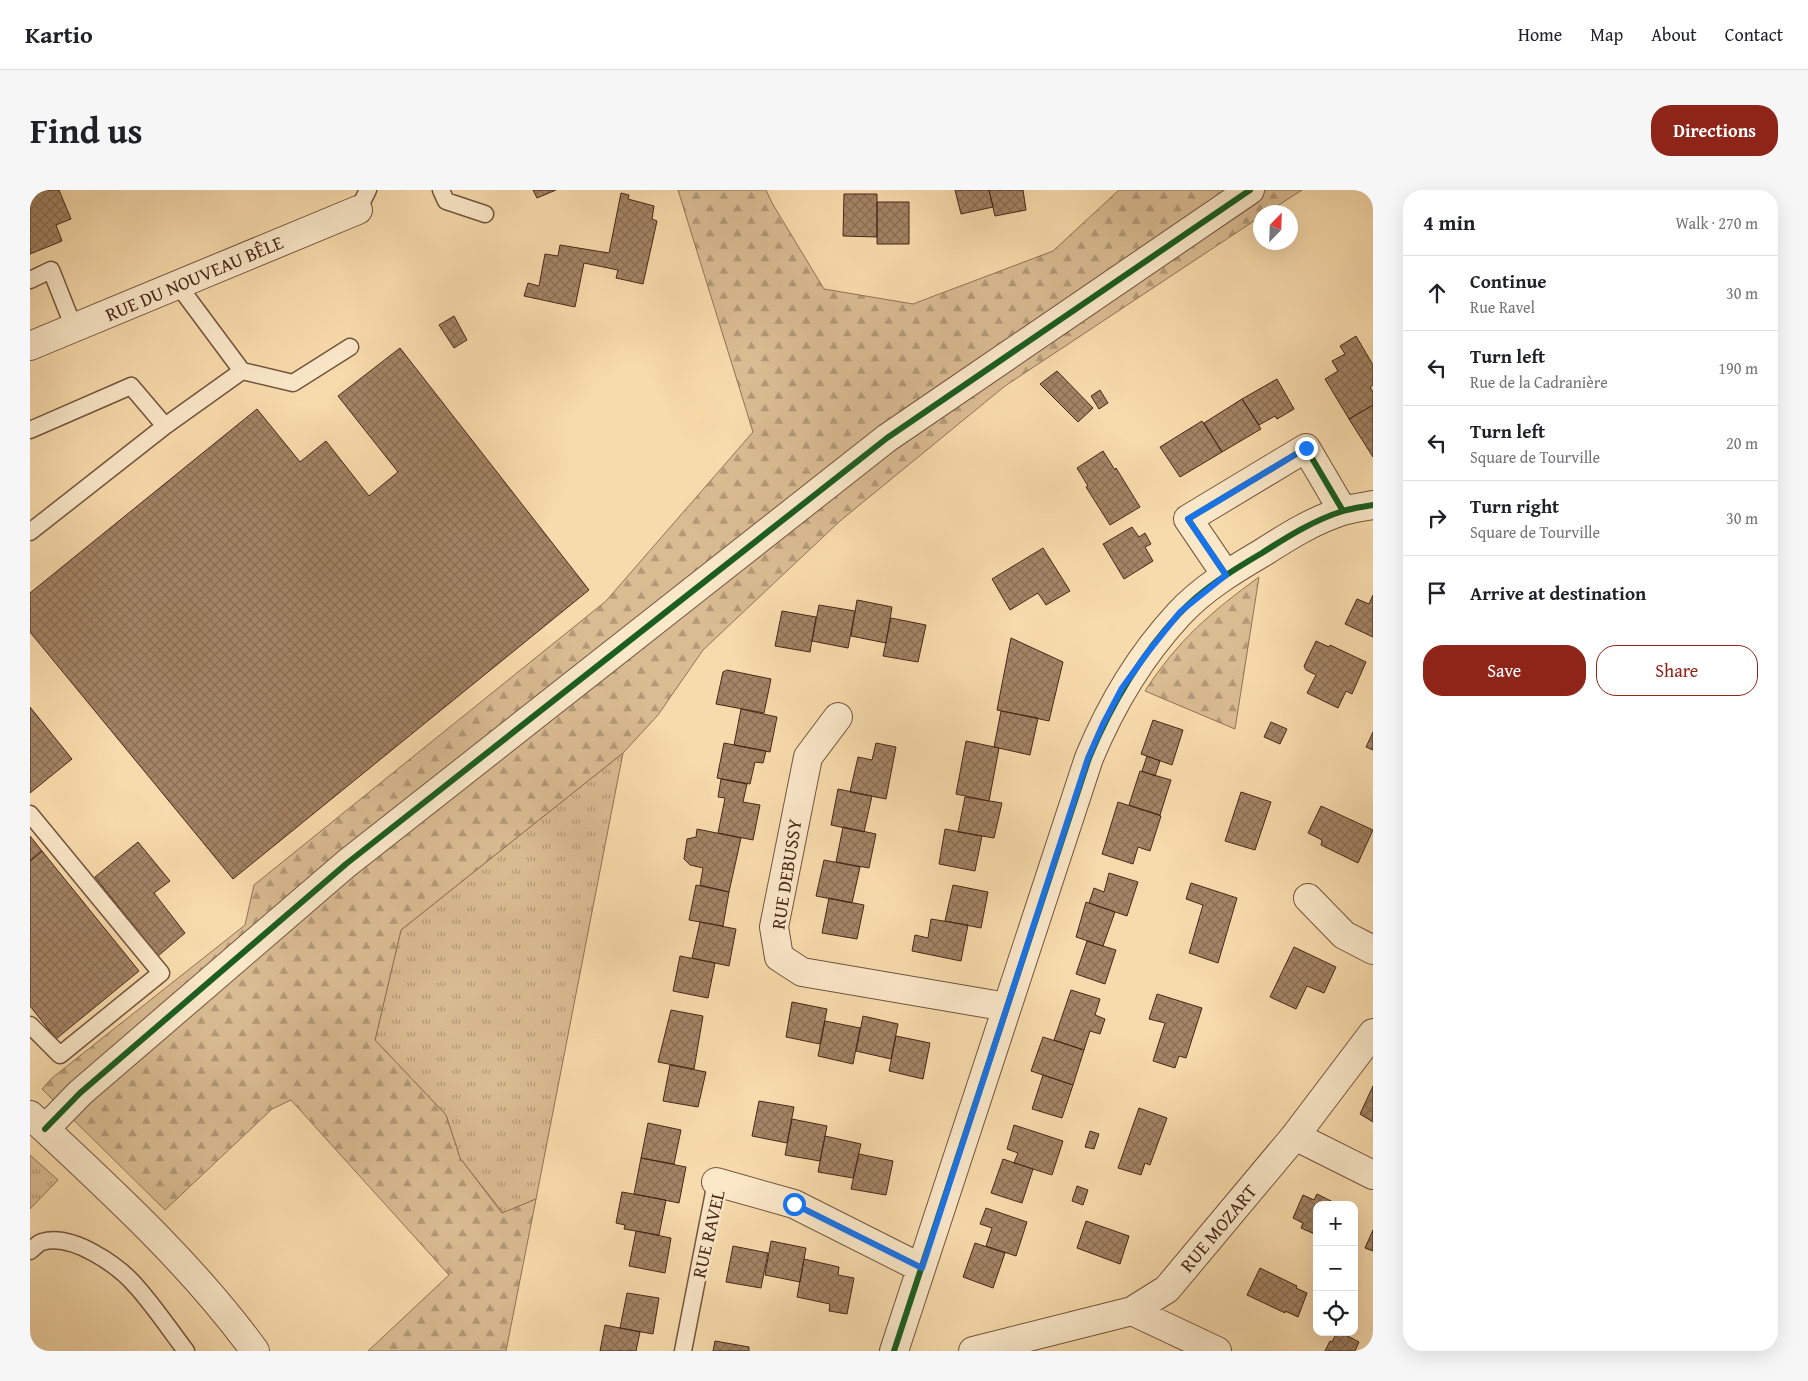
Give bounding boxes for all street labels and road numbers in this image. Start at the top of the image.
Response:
street label: RUE DU NOUVEAU BÊLE [101,228,288,328]
street label: RUE DEBUSSY [763,816,809,931]
street label: RUE MOZART [1173,1178,1263,1278]
street label: RUE RAVEL [684,1187,732,1281]

